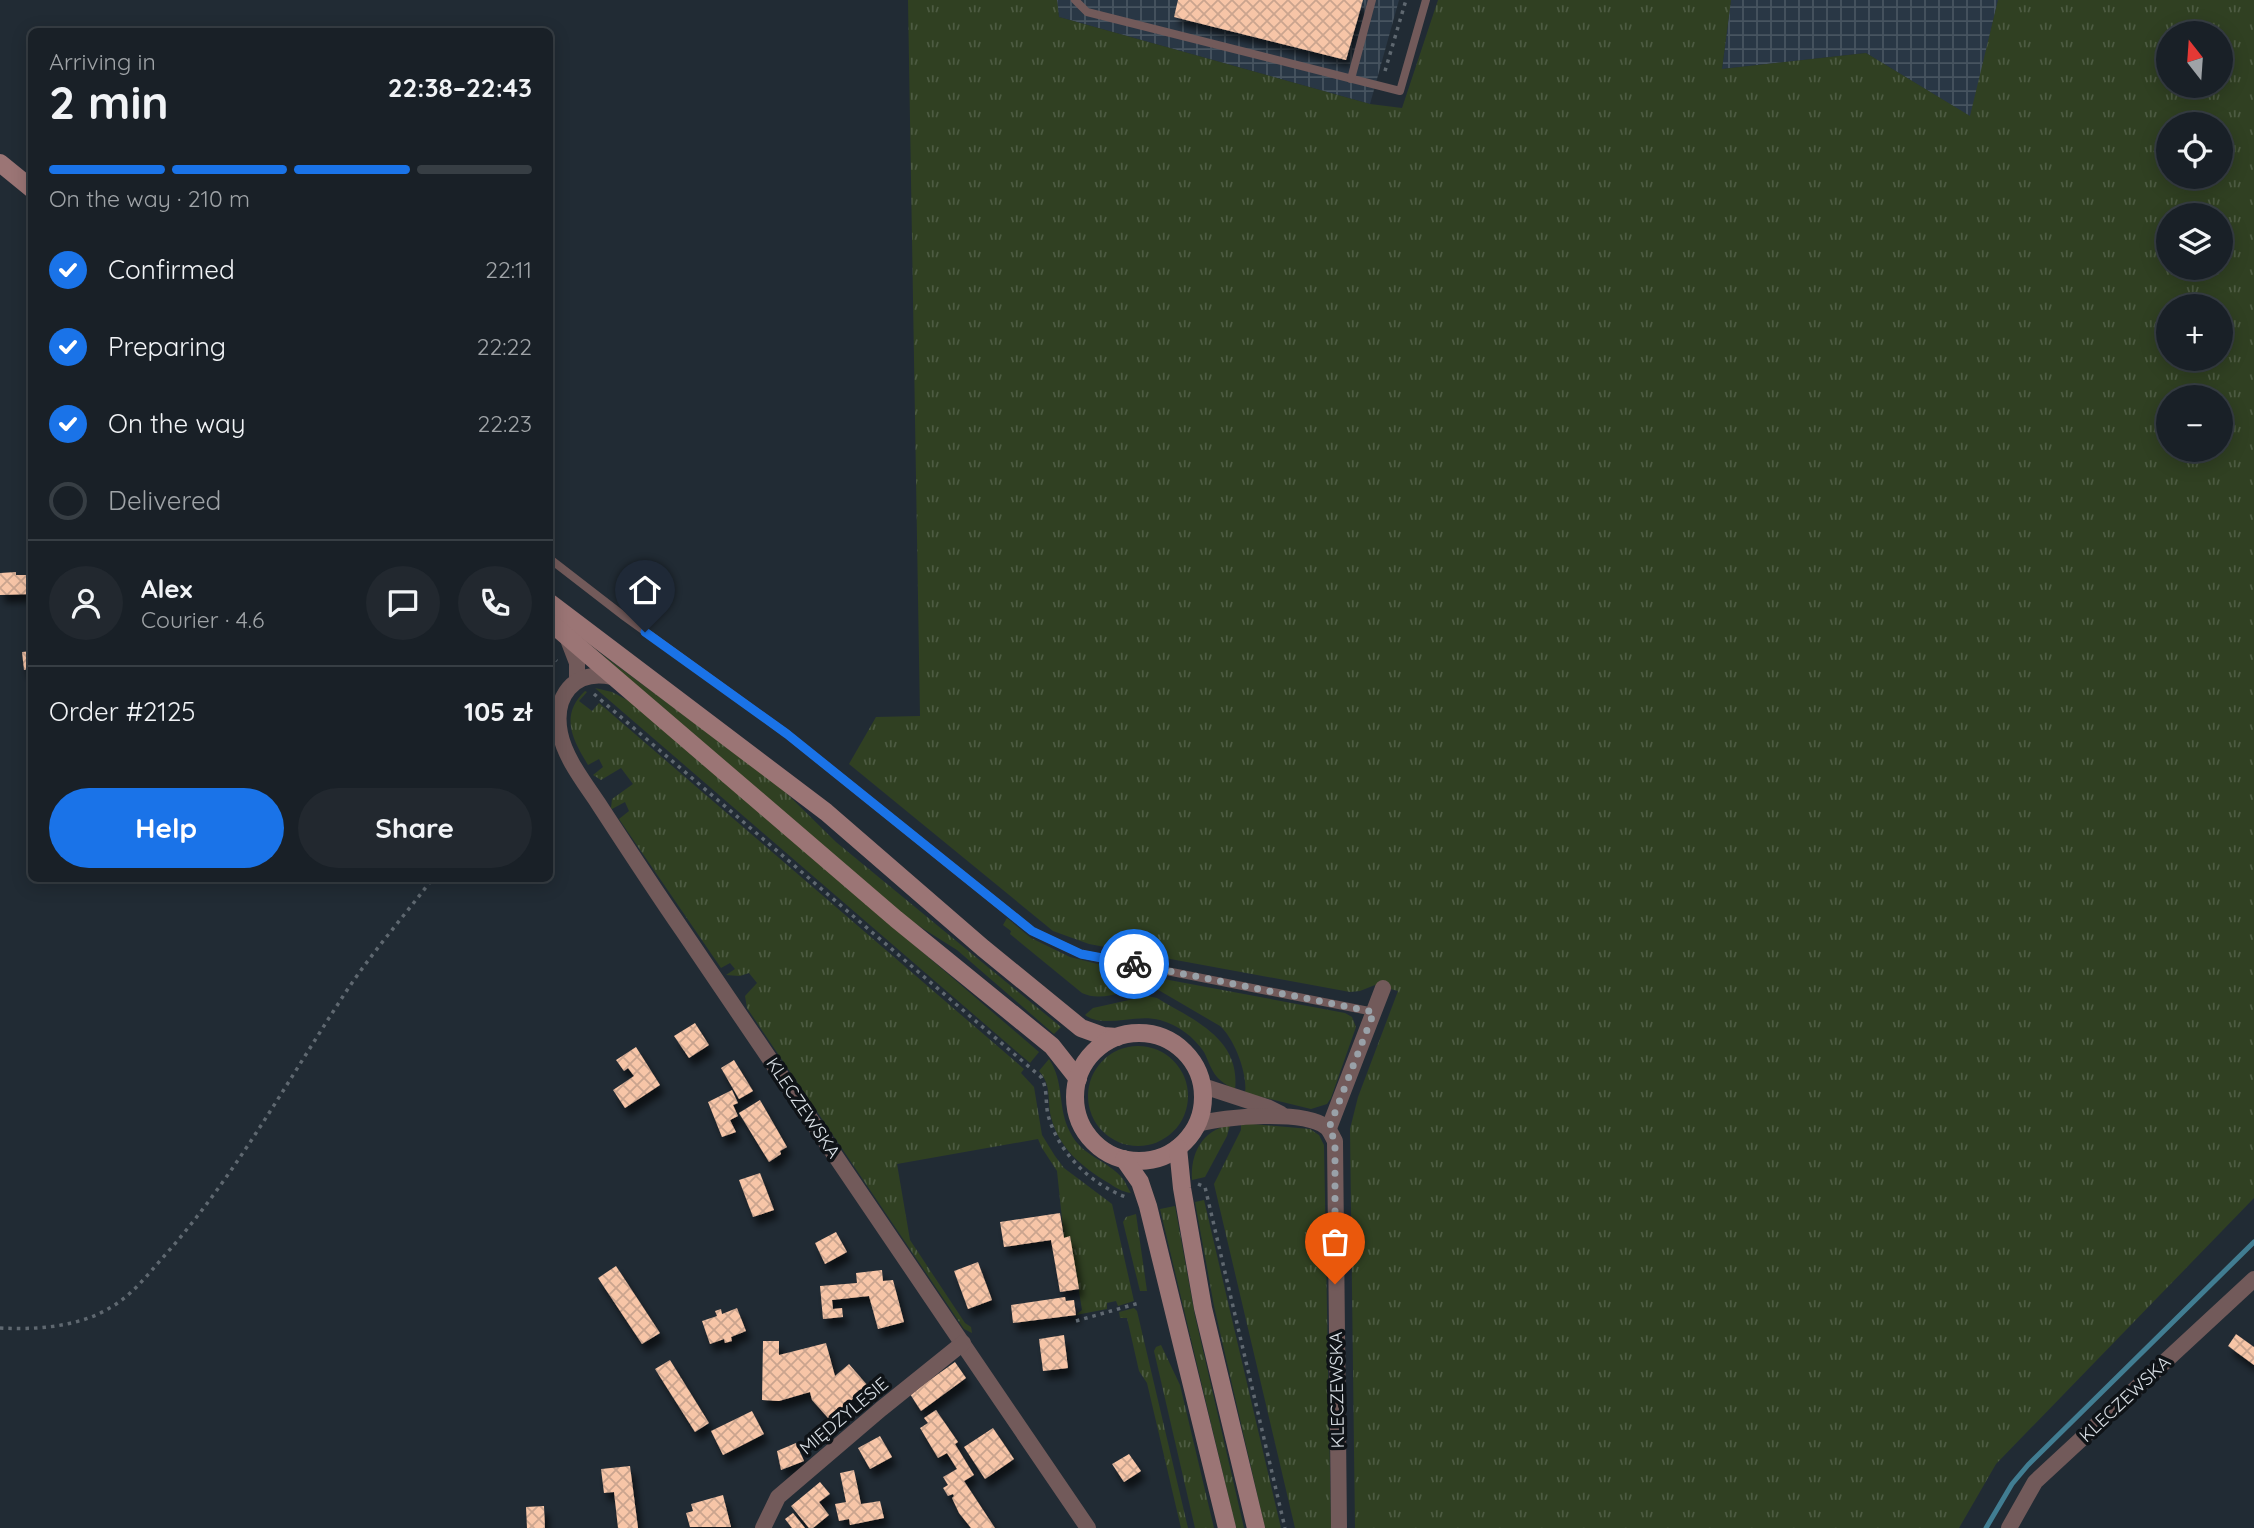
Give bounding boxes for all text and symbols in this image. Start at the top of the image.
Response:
north arrow [2156,21,2233,98]
map controls [2156,21,2233,462]
text: Arriving in [49,47,156,76]
text: 22:38–22:43 [388,71,532,104]
text: 2 min [49,73,169,131]
button: locate [2156,112,2233,189]
text: On the way · 210 m [49,184,250,213]
button: layers [2156,203,2233,280]
icon: check [49,251,87,289]
text: Confirmed [108,253,235,286]
text: 22:11 [485,255,532,284]
button: + [2156,294,2233,371]
icon: check [49,328,87,366]
text: Preparing [108,330,226,363]
text: 22:22 [477,332,532,361]
button: − [2156,385,2233,462]
icon: check [49,405,87,443]
text: On the way [108,407,246,440]
text: 22:23 [477,409,532,438]
text: Delivered [108,484,221,517]
pin [615,560,675,632]
button: person [49,566,123,640]
button: chat [366,566,440,640]
button: phone [458,566,532,640]
icon: home [626,571,664,609]
text: Alex [141,572,192,605]
text: Courier · 4.6 [141,605,264,634]
text: Order #2125 [49,695,196,728]
text: 105 zł [464,695,532,728]
button: Help [49,788,284,868]
button: Share [298,788,532,868]
courier [1099,929,1169,999]
icon: bike [1115,945,1153,983]
street label: KLECZEWSKA [761,1053,846,1163]
pin [1305,1212,1365,1284]
icon: bag [1316,1223,1354,1261]
street label: KLECZEWSKA [1324,1331,1349,1449]
street label: KLECZEWSKA [2074,1350,2175,1447]
street label: MIĘDZYLESIE [795,1372,893,1459]

